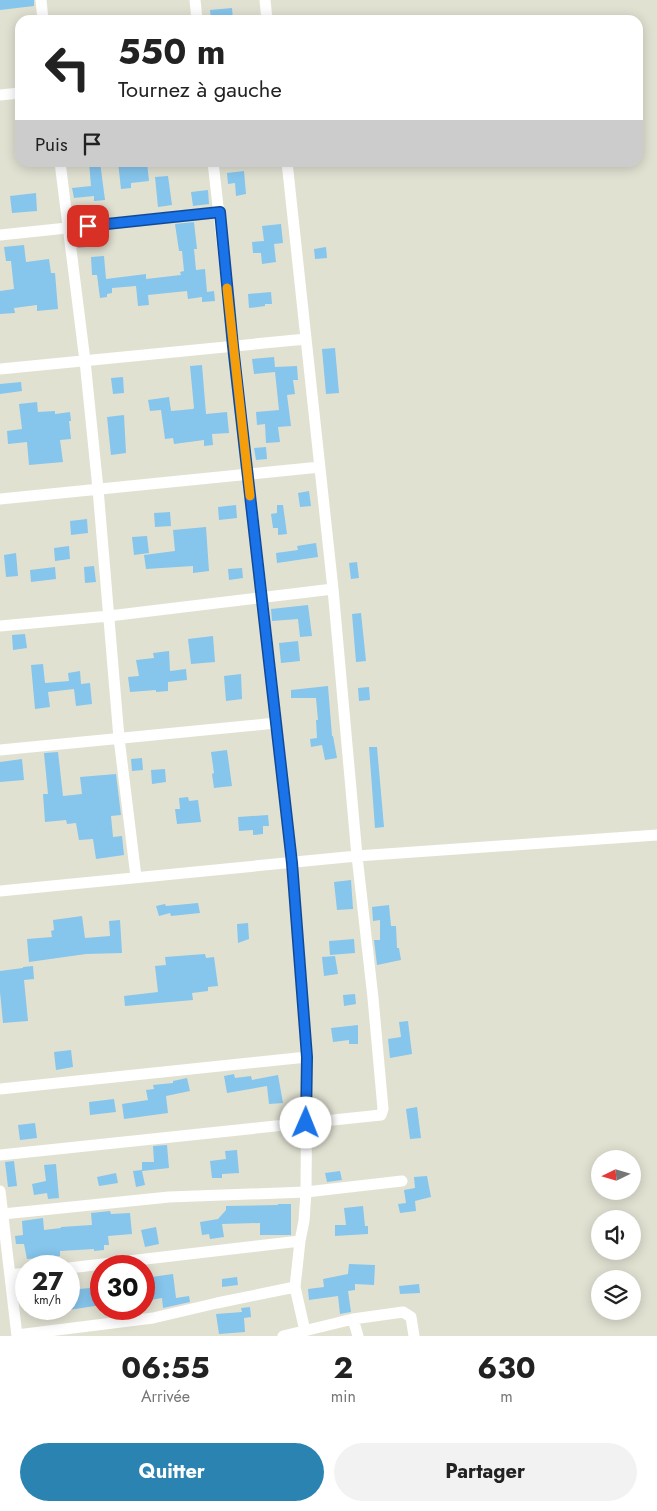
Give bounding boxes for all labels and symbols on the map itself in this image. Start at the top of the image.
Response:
pin [67,205,109,247]
position arrow [279,1096,331,1148]
north arrow [591,1150,641,1200]
speed limit sign: 30 [90,1255,155,1320]

